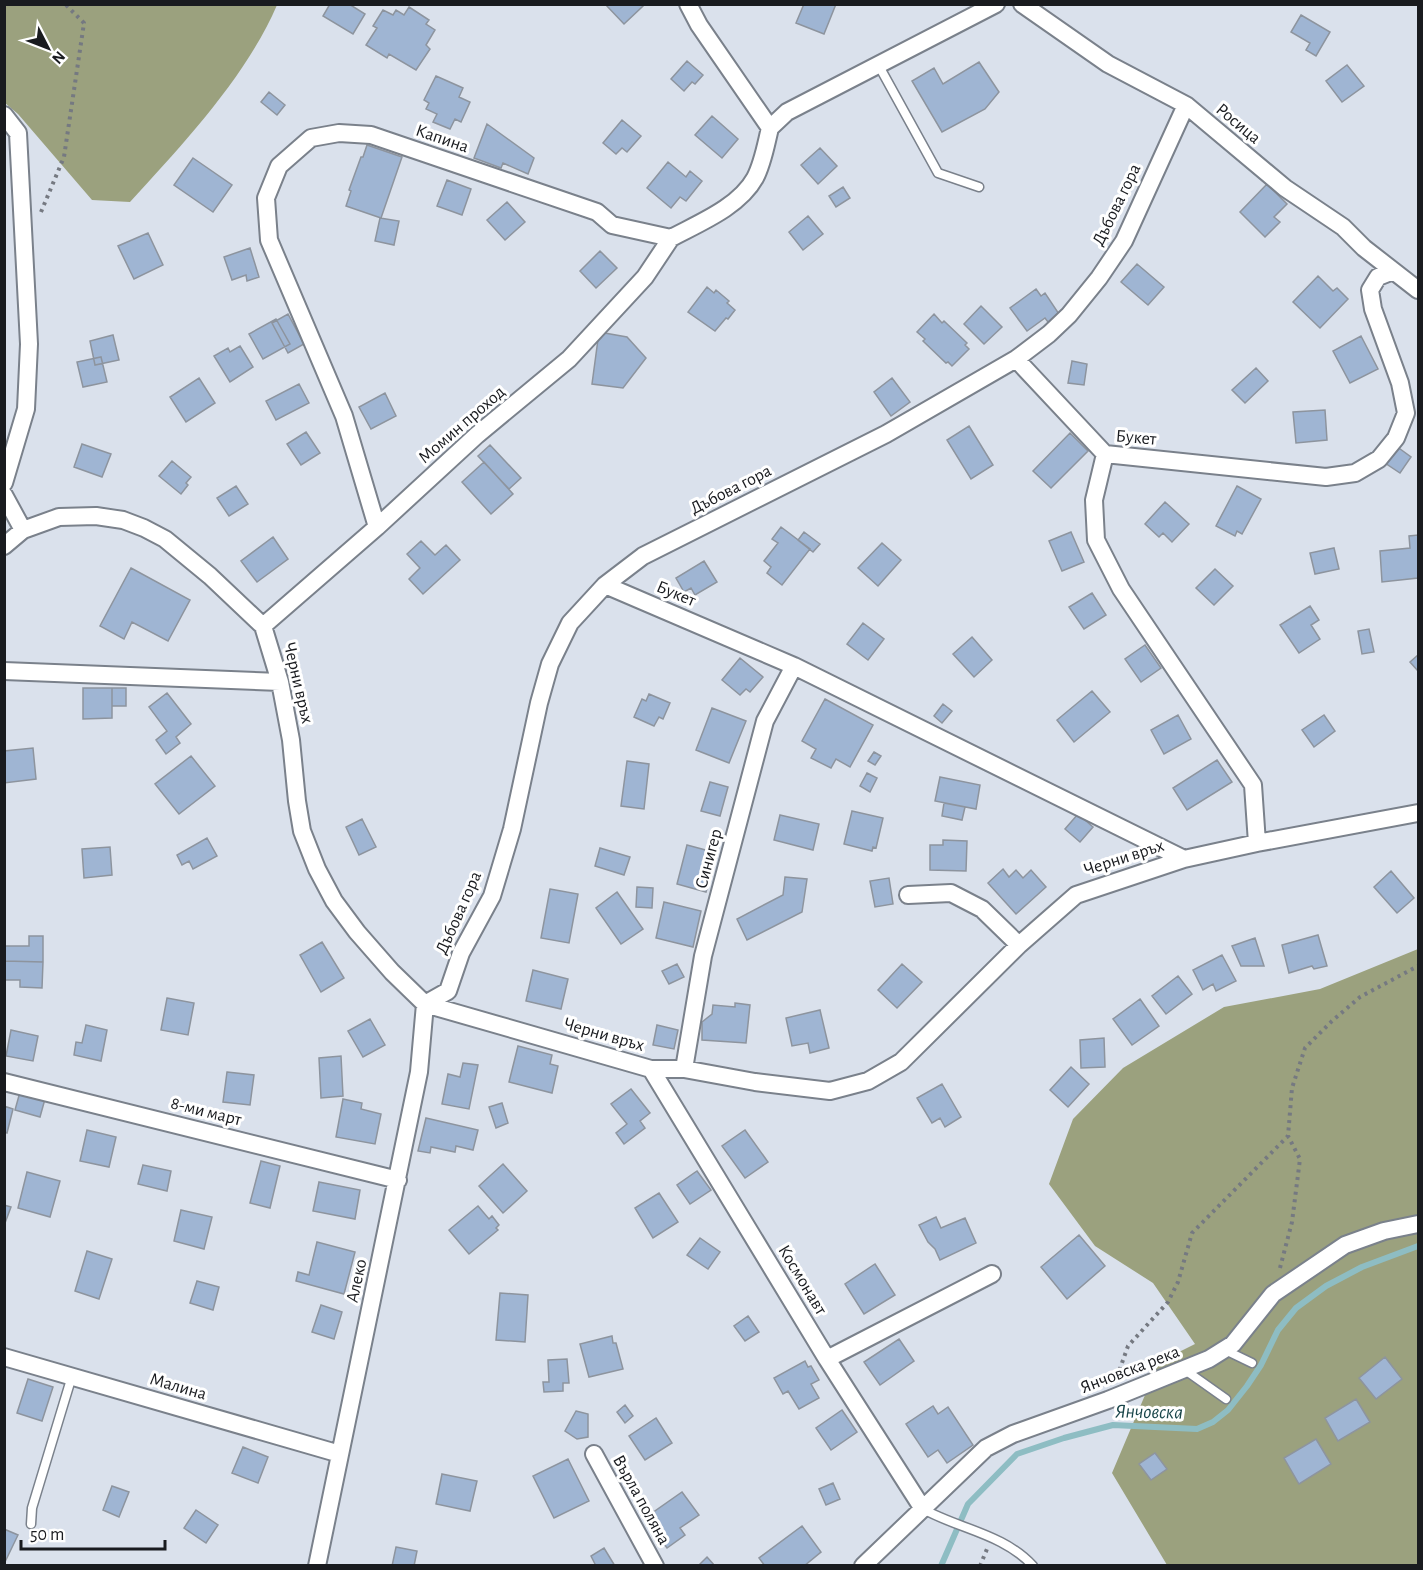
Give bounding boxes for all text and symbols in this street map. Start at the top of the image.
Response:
north arrow [18,18,78,78]
text: N [49,48,68,67]
street label: Росица [1212,100,1264,148]
street label: Капина [413,122,471,156]
street label: Дъбова гора [1089,161,1144,249]
street label: Момин проход [415,383,509,467]
street label: Букет [1115,427,1158,449]
street label: Дъбова гора [687,461,775,518]
street label: Букет [654,578,699,610]
street label: Черни връх [280,641,316,726]
street label: Синигер [692,827,726,891]
street label: Черни връх [1082,837,1166,879]
street label: Дъбова гора [432,868,485,957]
street label: Черни връх [562,1015,646,1055]
street label: 8-ми март [169,1095,244,1130]
street label: Космонавт [774,1242,830,1318]
street label: Алеко [344,1258,370,1304]
street label: Янчовска река [1078,1343,1182,1397]
street label: Малина [148,1370,208,1404]
water label: Янчовска [1115,1401,1183,1423]
street label: Върла поляна [609,1452,673,1548]
scale bar [21,1513,165,1551]
text: 50 m [30,1526,64,1544]

